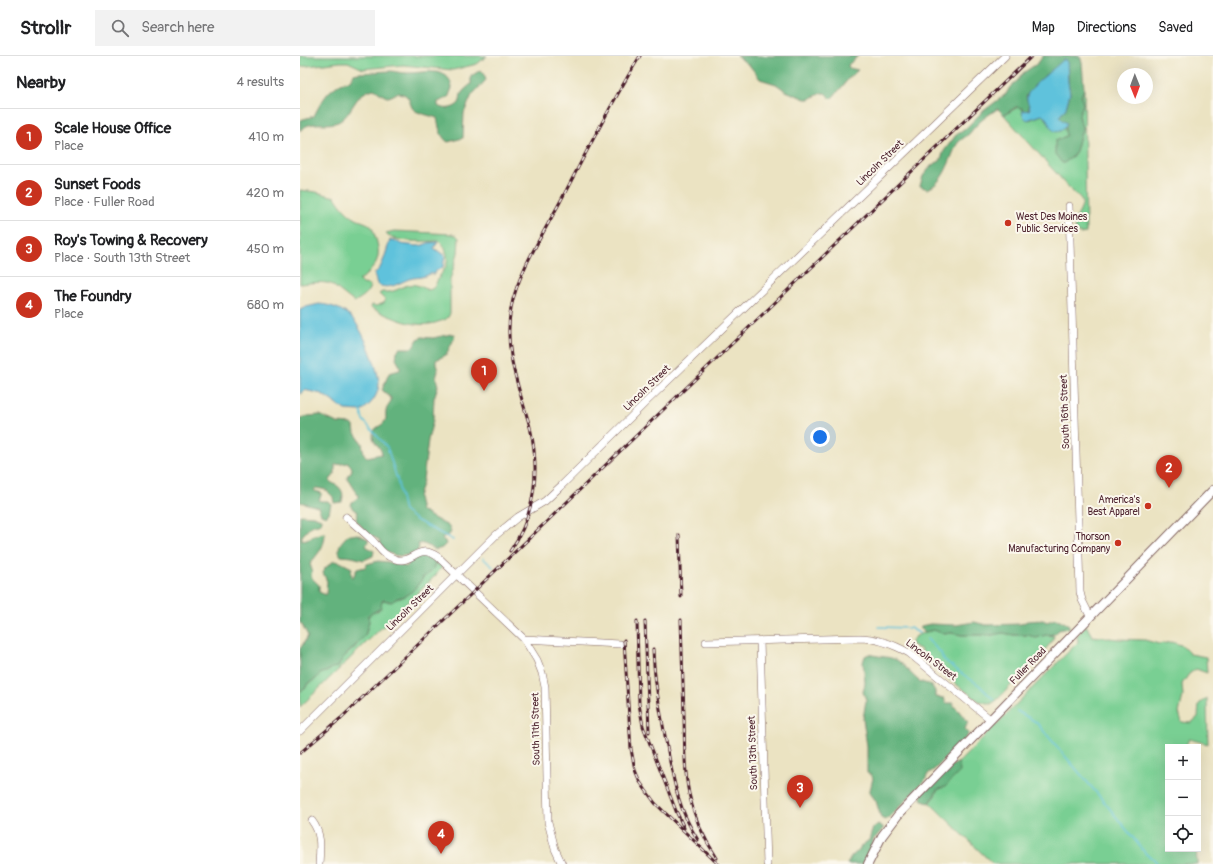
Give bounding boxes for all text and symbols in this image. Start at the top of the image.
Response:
search box [95,10,375,46]
text: Strollr [20,16,71,40]
icon: search [109,17,131,39]
text: Search here [141,18,214,37]
text: Map [1032,19,1055,36]
text: Directions [1077,19,1136,36]
text: Saved [1158,19,1193,36]
north arrow [1117,68,1153,104]
text: Nearby [16,72,65,93]
text: 4 results [237,74,284,90]
text: Scale House Office [54,119,171,138]
text: 1 [26,129,32,145]
text: 410 m [248,129,284,145]
street label: Lincoln Street [854,137,907,188]
text: Place [54,138,83,154]
text: Sunset Foods [54,175,140,194]
text: 2 [25,185,33,201]
text: 420 m [246,185,284,201]
text: Place · Fuller Road [54,194,155,210]
place label: West Des Moines Public Services [1016,211,1088,235]
marker: West Des Moines Public Services [1003,218,1013,228]
text: Roy's Towing & Recovery [54,231,208,250]
text: 3 [25,241,33,257]
text: 450 m [246,241,284,257]
text: Place · South 13th Street [54,250,190,266]
text: The Foundry [54,287,132,306]
text: 4 [25,297,33,313]
text: 680 m [247,297,284,313]
text: Place [54,306,83,322]
pin: 1 [471,358,497,391]
street label: Lincoln Street [621,362,674,413]
street label: South 16th Street [1058,373,1072,450]
your location [810,427,830,447]
pin: 2 [1156,455,1182,488]
place label: America's Best Apparel [1087,494,1141,518]
marker: America's Best Apparel [1143,501,1153,511]
place label: Thorson Manufacturing Company [1008,531,1111,555]
marker: Thorson Manufacturing Company [1113,538,1123,548]
street label: Lincoln Street [384,582,437,633]
street label: Lincoln Street [903,637,960,684]
street label: Fuller Road [1007,645,1049,687]
street label: South 11th Street [529,691,543,766]
street label: South 13th Street [746,715,760,790]
map controls [1165,744,1201,852]
button: + [1165,744,1201,780]
pin: 3 [787,775,813,808]
button: − [1165,780,1201,816]
button: locate [1165,816,1201,852]
pin: 4 [428,821,454,854]

